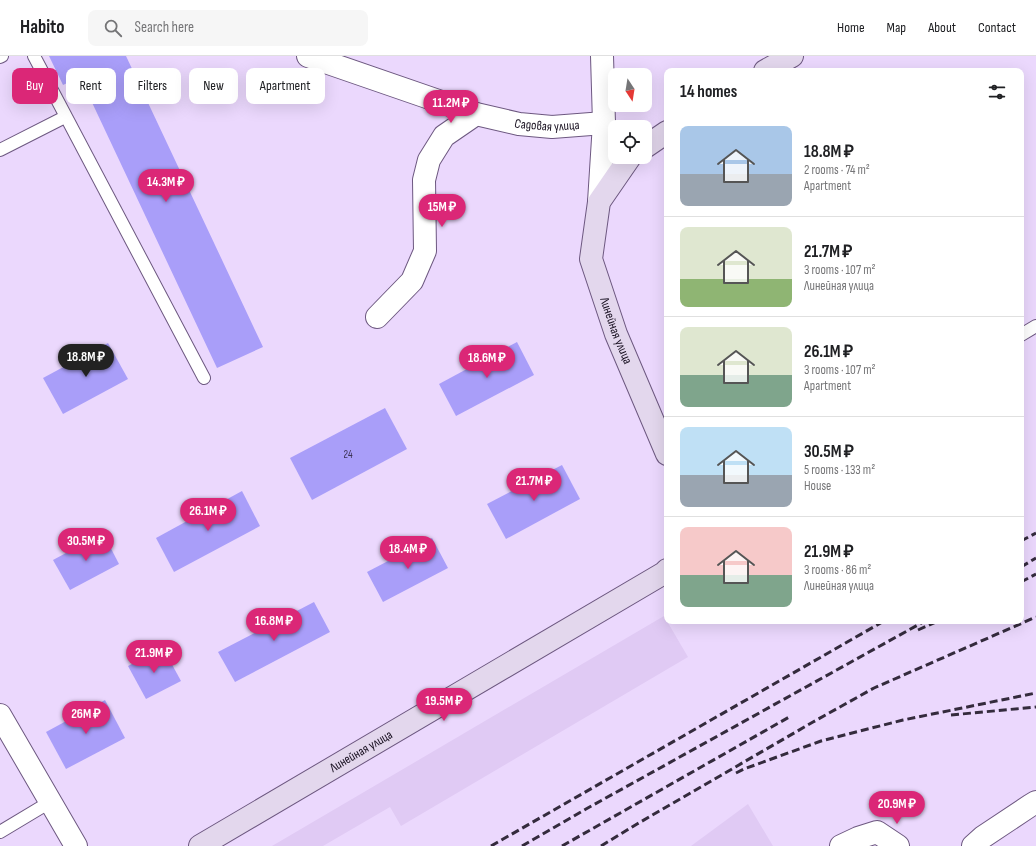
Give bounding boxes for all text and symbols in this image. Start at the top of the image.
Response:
search box [88,10,368,46]
text: Habito [20,16,64,39]
icon: search [102,17,124,39]
text: Search here [134,18,194,37]
text: Home [837,19,865,36]
text: Map [887,19,906,36]
text: About [928,19,956,36]
text: Contact [978,19,1016,36]
chip: Buy [12,68,58,104]
chip: Rent [66,68,116,104]
chip: Filters [124,68,181,104]
chip: New [189,68,238,104]
chip: Apartment [246,68,325,104]
north arrow [608,68,652,112]
map controls [608,68,652,164]
icon: filters [986,81,1008,103]
text: 14 homes [680,82,737,102]
pin: 11.2M ₽ [414,90,488,124]
text: 11.2M ₽ [432,95,470,111]
street label: Садовая улица [513,115,580,135]
button: locate [608,120,652,164]
icon: home [712,142,760,190]
text: 18.8M ₽ [804,142,854,162]
text: 2 rooms · 74 m² [804,162,870,178]
pin: 14.3M ₽ [129,169,203,203]
text: 14.3M ₽ [147,174,185,190]
text: Apartment [804,178,851,194]
pin: 15M ₽ [414,194,470,228]
text: 15M ₽ [428,199,456,215]
text: 21.7M ₽ [804,242,852,262]
icon: home [712,243,760,291]
text: 3 rooms · 107 m² [804,262,876,278]
text: Линейная улица [804,278,874,294]
street label: Линейная улица [596,294,636,366]
text: 26.1M ₽ [804,342,853,362]
icon: home [712,343,760,391]
pin: 18.8M ₽ [49,344,123,378]
pin: 18.6M ₽ [450,345,524,379]
text: 18.8M ₽ [67,349,105,365]
text: 18.6M ₽ [468,350,506,366]
text: 3 rooms · 107 m² [804,362,876,378]
text: Apartment [804,378,851,394]
text: 30.5M ₽ [804,442,854,462]
icon: home [712,443,760,491]
house number: 24 [343,448,353,461]
text: 5 rooms · 133 m² [804,462,875,478]
pin: 21.7M ₽ [497,468,571,502]
text: 21.7M ₽ [515,473,553,489]
text: House [804,478,831,494]
pin: 26.1M ₽ [171,498,245,532]
text: 26.1M ₽ [189,503,227,519]
pin: 30.5M ₽ [49,528,123,562]
text: 30.5M ₽ [67,533,105,549]
pin: 18.4M ₽ [371,536,445,570]
text: 18.4M ₽ [389,541,427,557]
text: 21.9M ₽ [804,542,854,562]
icon: home [712,543,760,591]
text: 3 rooms · 86 m² [804,562,871,578]
text: Линейная улица [804,578,874,594]
pin: 16.8M ₽ [237,608,311,642]
text: 16.8M ₽ [255,613,293,629]
pin: 21.9M ₽ [117,640,191,674]
text: 21.9M ₽ [135,645,173,661]
pin: 19.5M ₽ [407,688,481,722]
text: 19.5M ₽ [425,693,463,709]
pin: 26M ₽ [58,701,114,735]
text: 26M ₽ [71,706,101,722]
street label: Линейная улица [326,727,395,776]
pin: 20.9M ₽ [860,791,934,825]
text: 20.9M ₽ [878,796,916,812]

